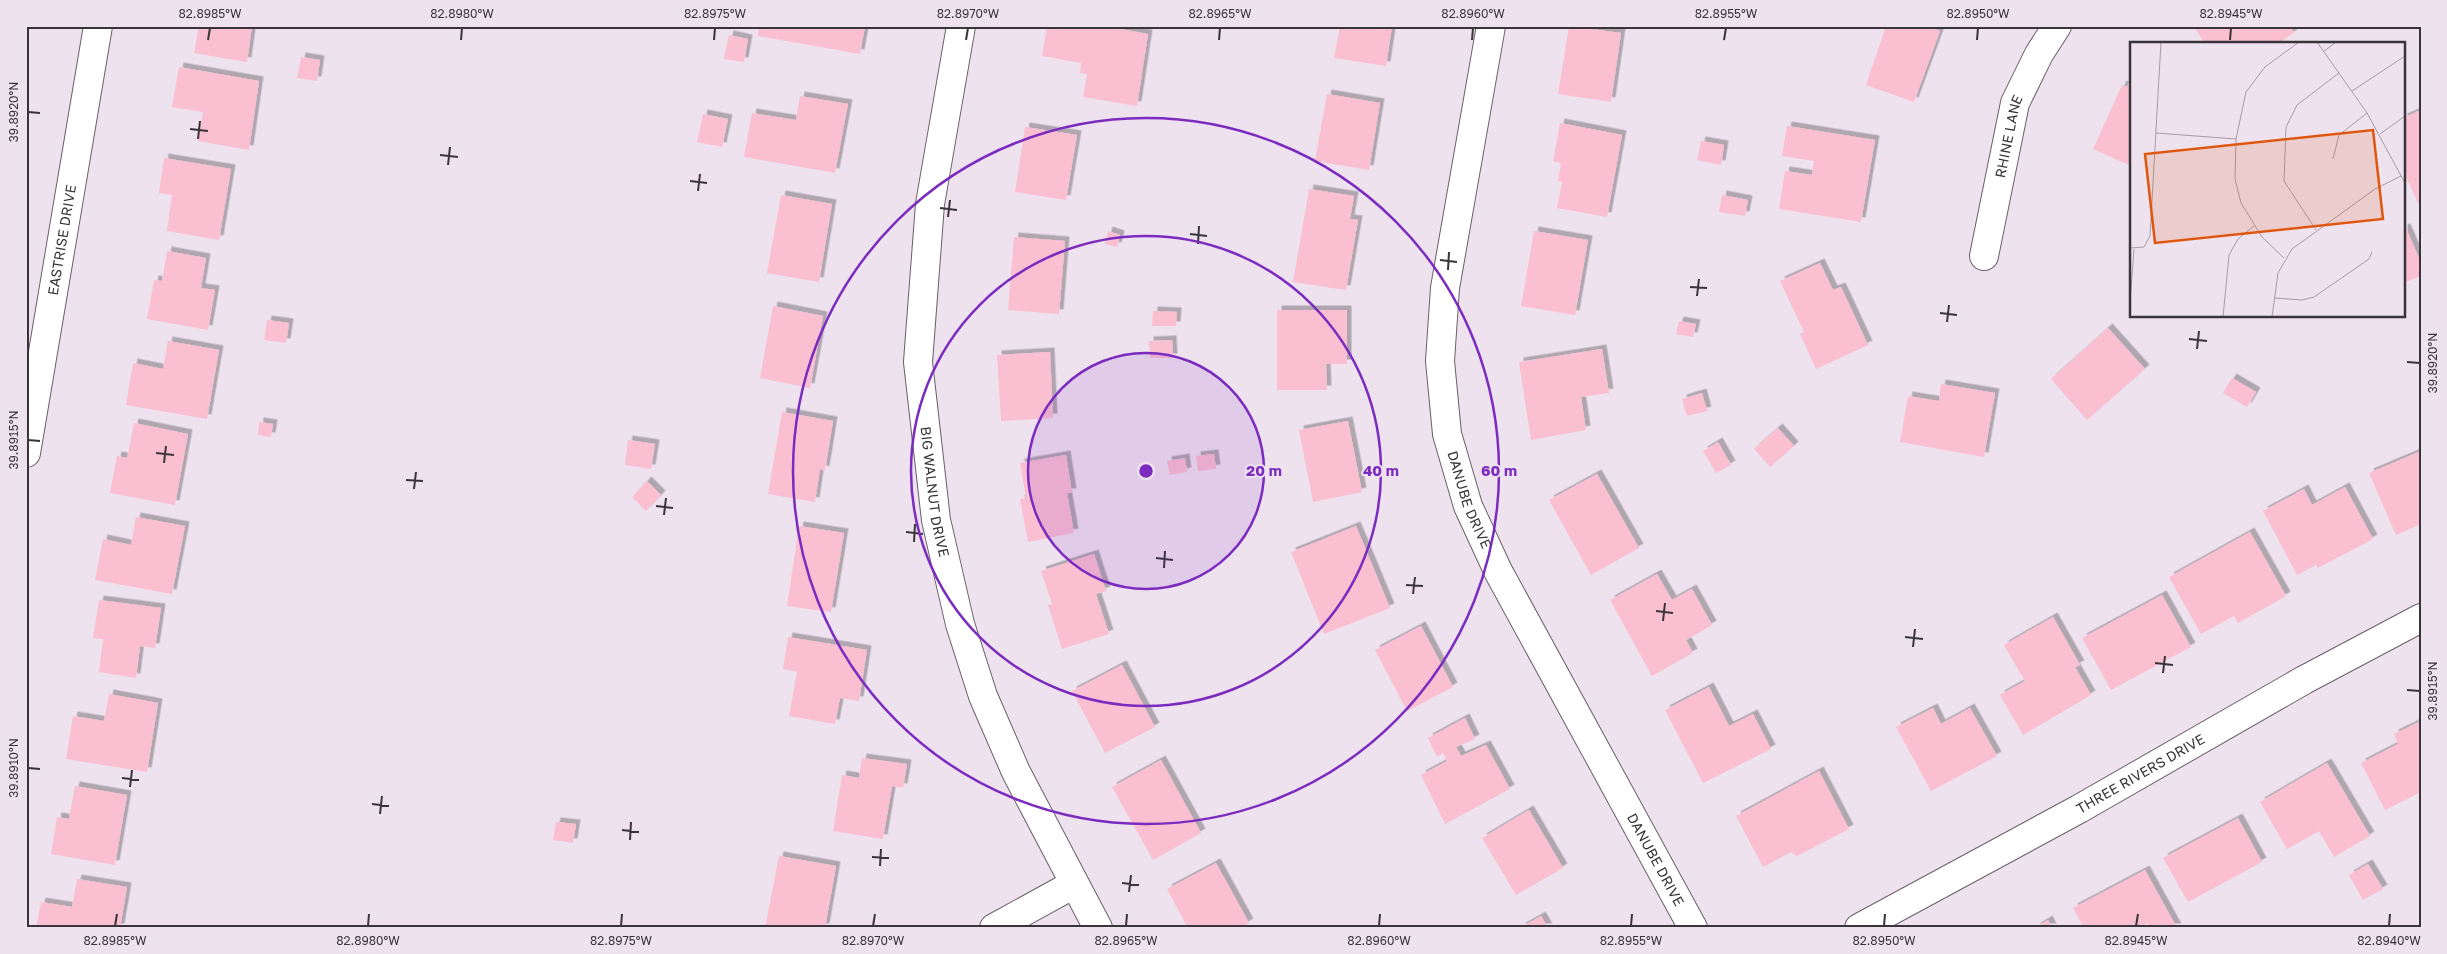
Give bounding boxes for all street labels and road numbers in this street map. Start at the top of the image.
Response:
street label: RHINE LANE [1991,92,2026,179]
street label: EASTRISE DRIVE [44,183,79,297]
street label: BIG WALNUT DRIVE [917,425,953,559]
street label: DANUBE DRIVE [1444,449,1495,551]
street label: THREE RIVERS DRIVE [2073,730,2207,817]
street label: DANUBE DRIVE [1624,810,1688,909]

